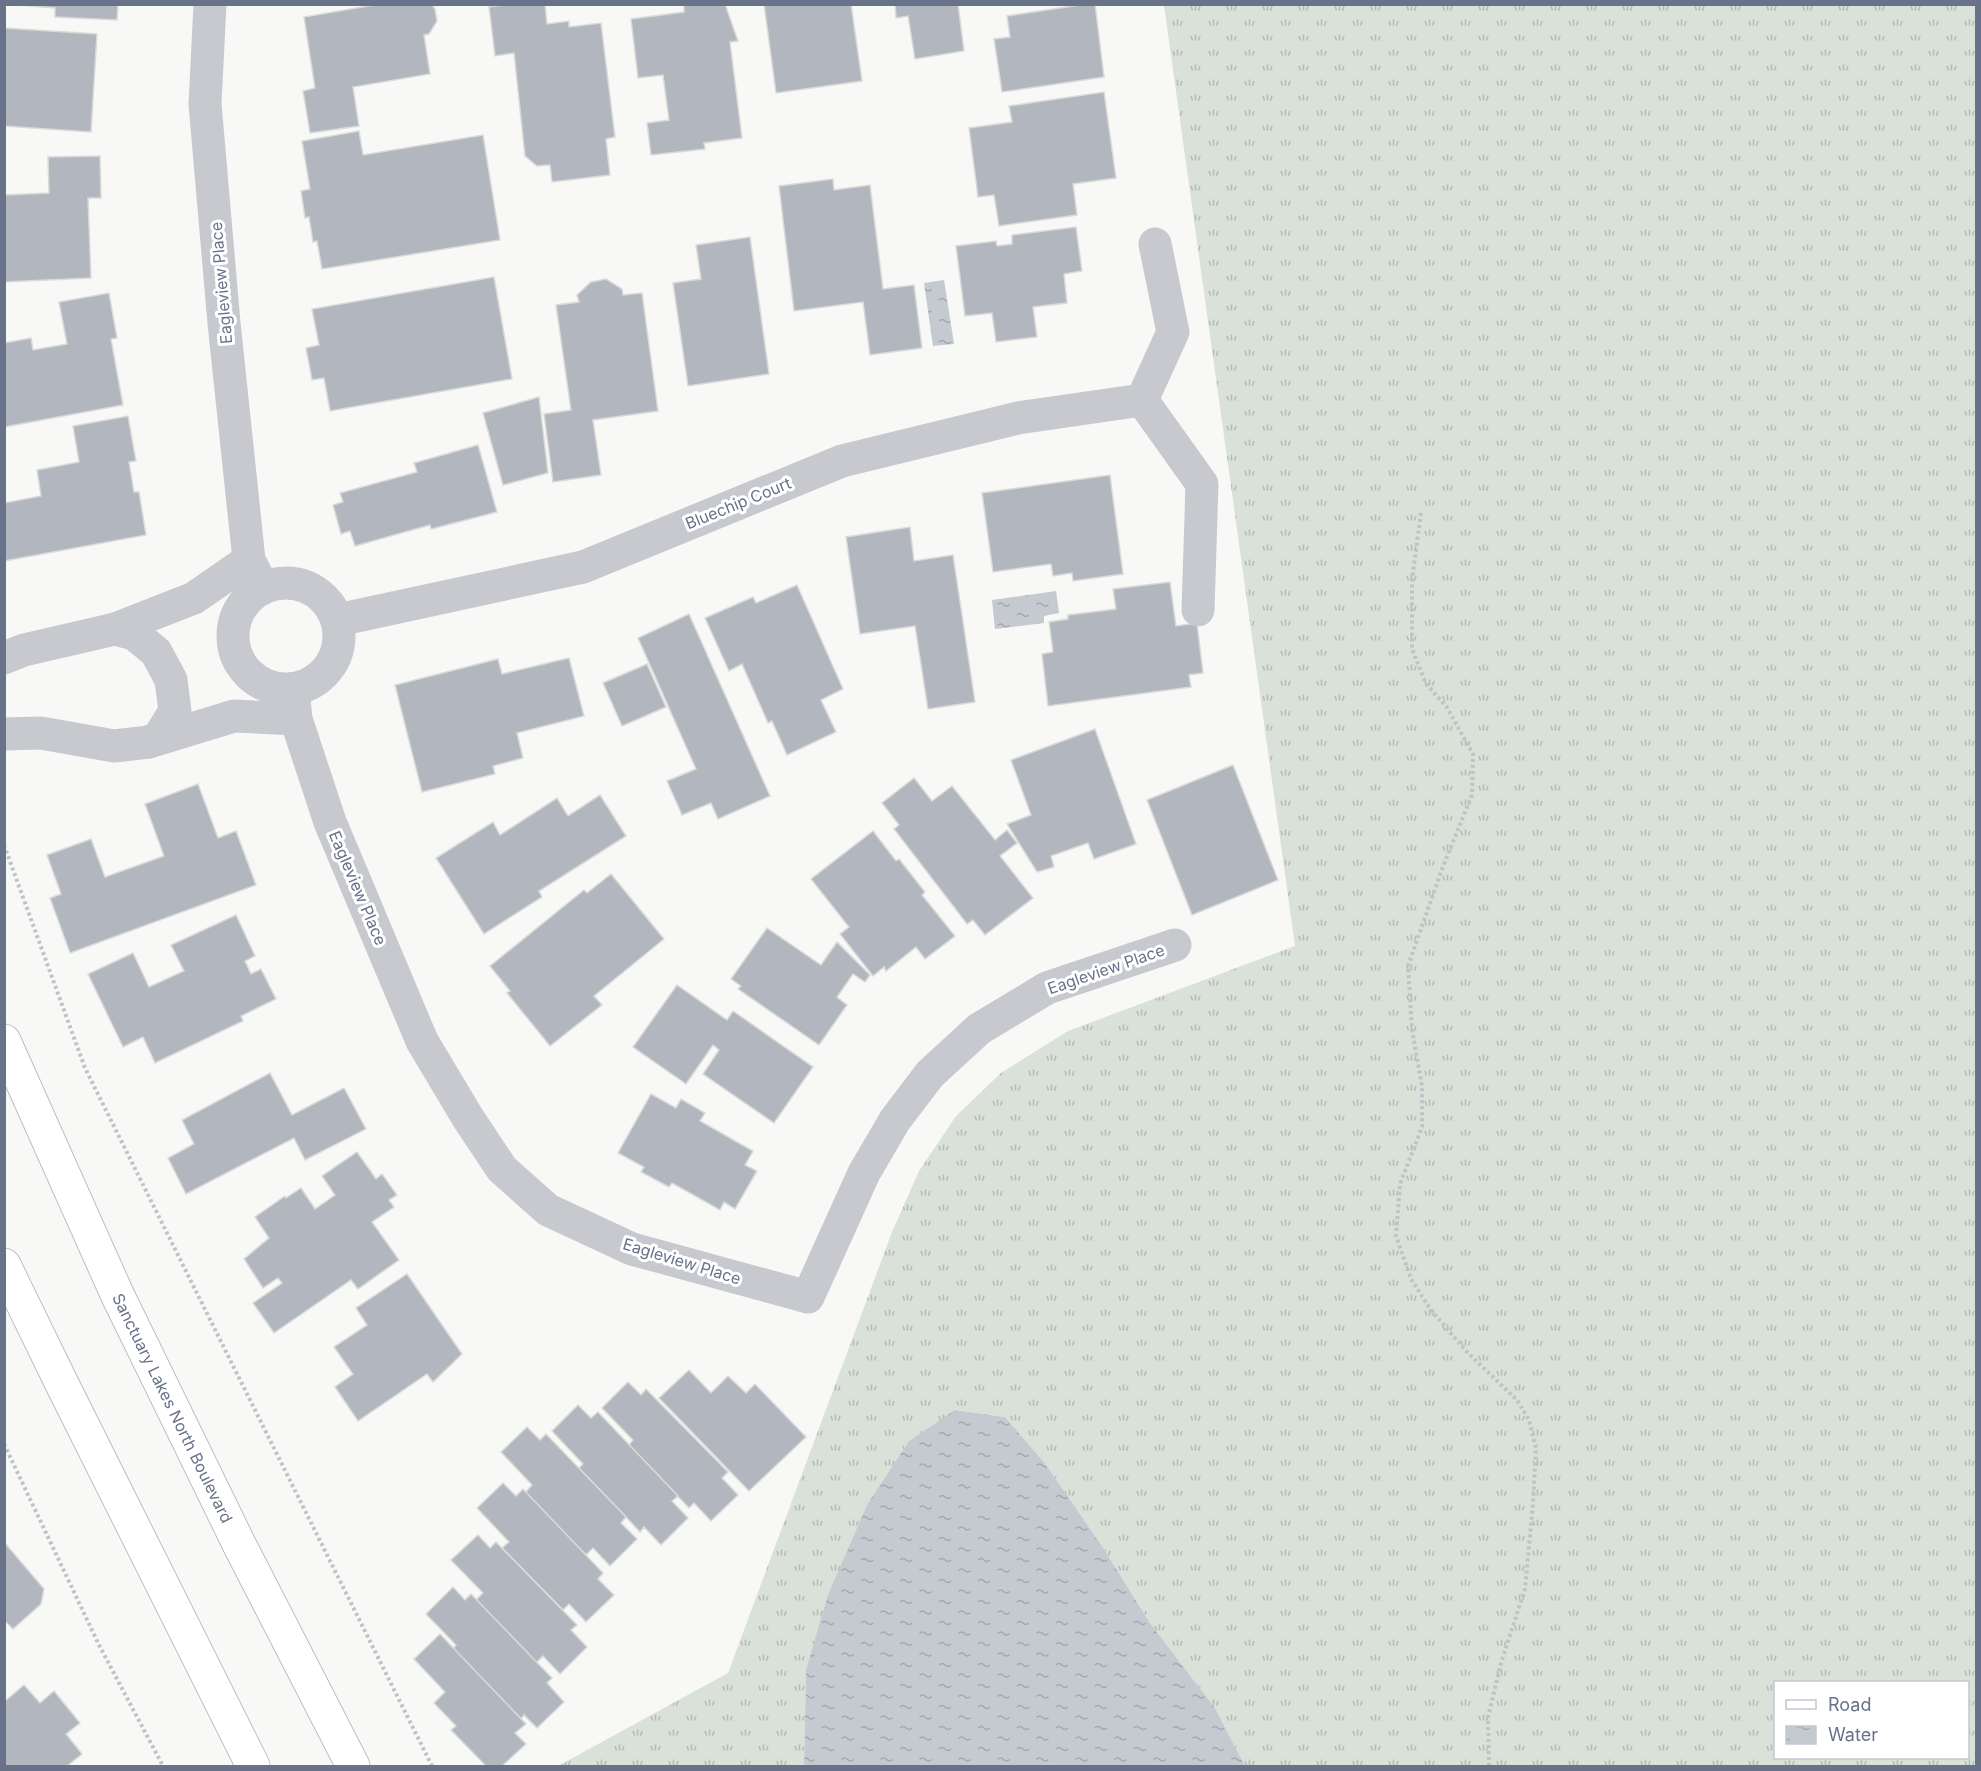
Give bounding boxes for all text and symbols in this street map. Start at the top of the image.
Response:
street label: Eagleview Place [206,221,236,345]
street label: Bluechip Court [682,473,794,533]
street label: Eagleview Place [325,828,391,948]
street label: Eagleview Place [1045,940,1167,998]
street label: Eagleview Place [621,1234,743,1288]
street label: Sanctuary Lakes North Boulevard [108,1290,237,1526]
legend [1774,1681,1969,1759]
text: Road [1828,1694,1871,1715]
text: Water [1828,1724,1878,1745]

